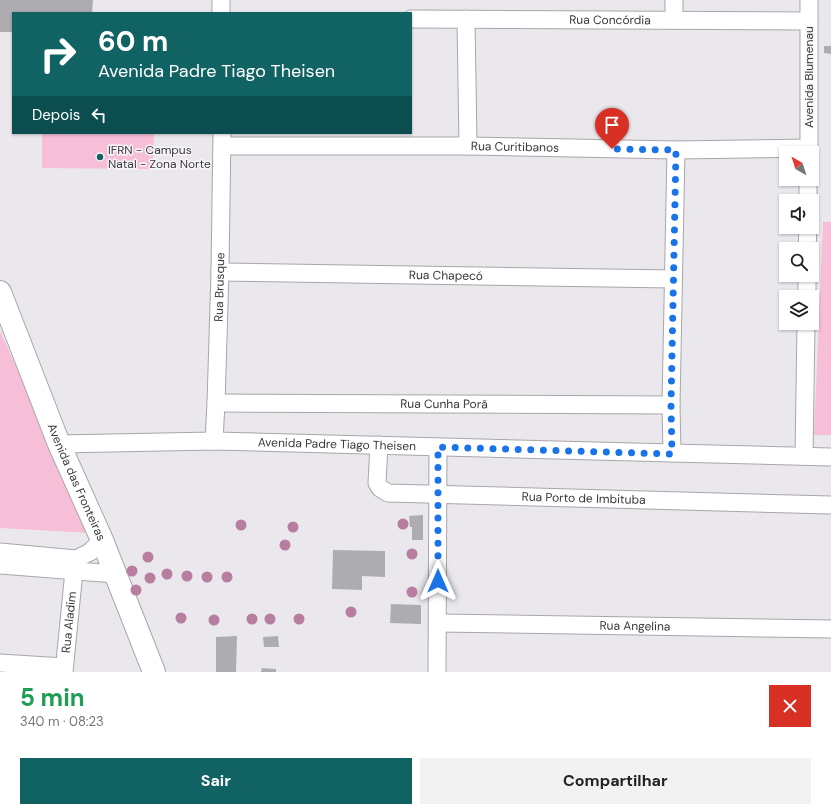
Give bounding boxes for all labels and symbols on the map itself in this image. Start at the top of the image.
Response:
street label: Rua Concórdia [569,12,651,28]
street label: Avenida Blumenau [801,26,817,128]
pin [595,108,629,149]
street label: Rua Curitibanos [471,138,559,156]
place label: IFRN - Campus Natal - Zona Norte [108,142,211,172]
north arrow [779,146,819,186]
marker: IFRN - Campus Natal - Zona Norte [95,152,105,162]
street label: Rua Brusque [210,252,228,322]
street label: Rua Chapecó [409,267,483,284]
street label: Rua Cunha Porã [400,396,488,412]
street label: Avenida das Fronteiras [44,421,109,543]
street label: Avenida Padre Tiago Theisen [258,434,416,454]
street label: Rua Porto de Imbituba [521,489,646,508]
position arrow [417,560,459,602]
street label: Rua Aladim [58,591,80,654]
street label: Rua Angelina [599,617,671,635]

